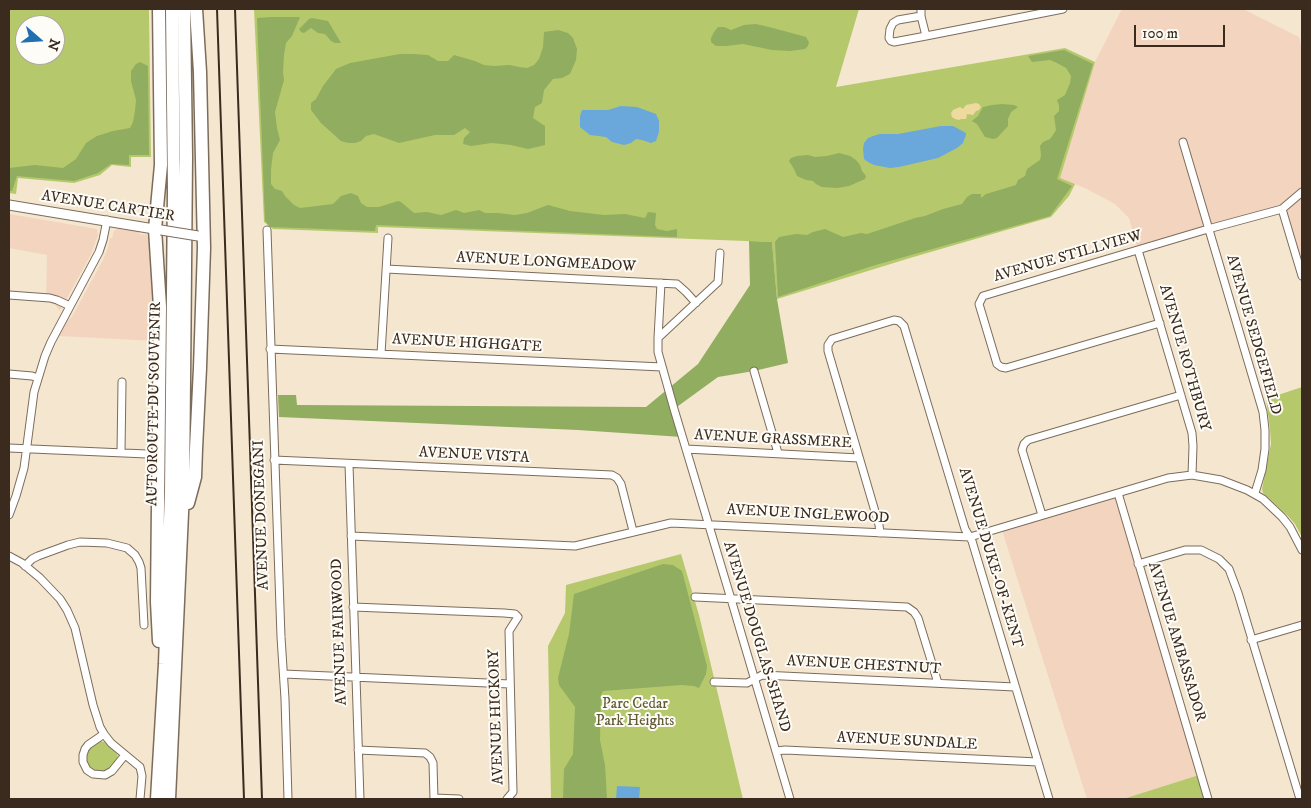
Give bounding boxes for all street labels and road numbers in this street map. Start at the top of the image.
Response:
street label: AVENUE CARTIER [40,188,176,226]
street label: AVENUE STILLVIEW [992,227,1144,287]
street label: AVENUE LONGMEADOW [456,249,636,277]
street label: AVENUE SEDGEFIELD [1222,253,1284,417]
street label: AVENUE ROTHBURY [1154,283,1214,433]
street label: AUTOROUTE DU SOUVENIR [144,302,166,506]
street label: AVENUE HIGHGATE [392,331,542,357]
street label: AVENUE GRASSMERE [694,427,852,453]
street label: AVENUE DONEGANI [250,440,274,590]
street label: AVENUE VISTA [418,444,530,468]
street label: AVENUE DUKE-OF-KENT [954,466,1026,650]
street label: AVENUE INGLEWOOD [726,502,890,528]
street label: AVENUE DOUGLAS-SHAND [718,539,794,735]
street label: AVENUE FAIRWOOD [328,558,352,706]
street label: AVENUE AMBASSADOR [1143,560,1209,724]
street label: AVENUE HICKORY [486,649,508,785]
street label: AVENUE CHESTNUT [786,653,942,679]
street label: AVENUE SUNDALE [836,729,978,755]

